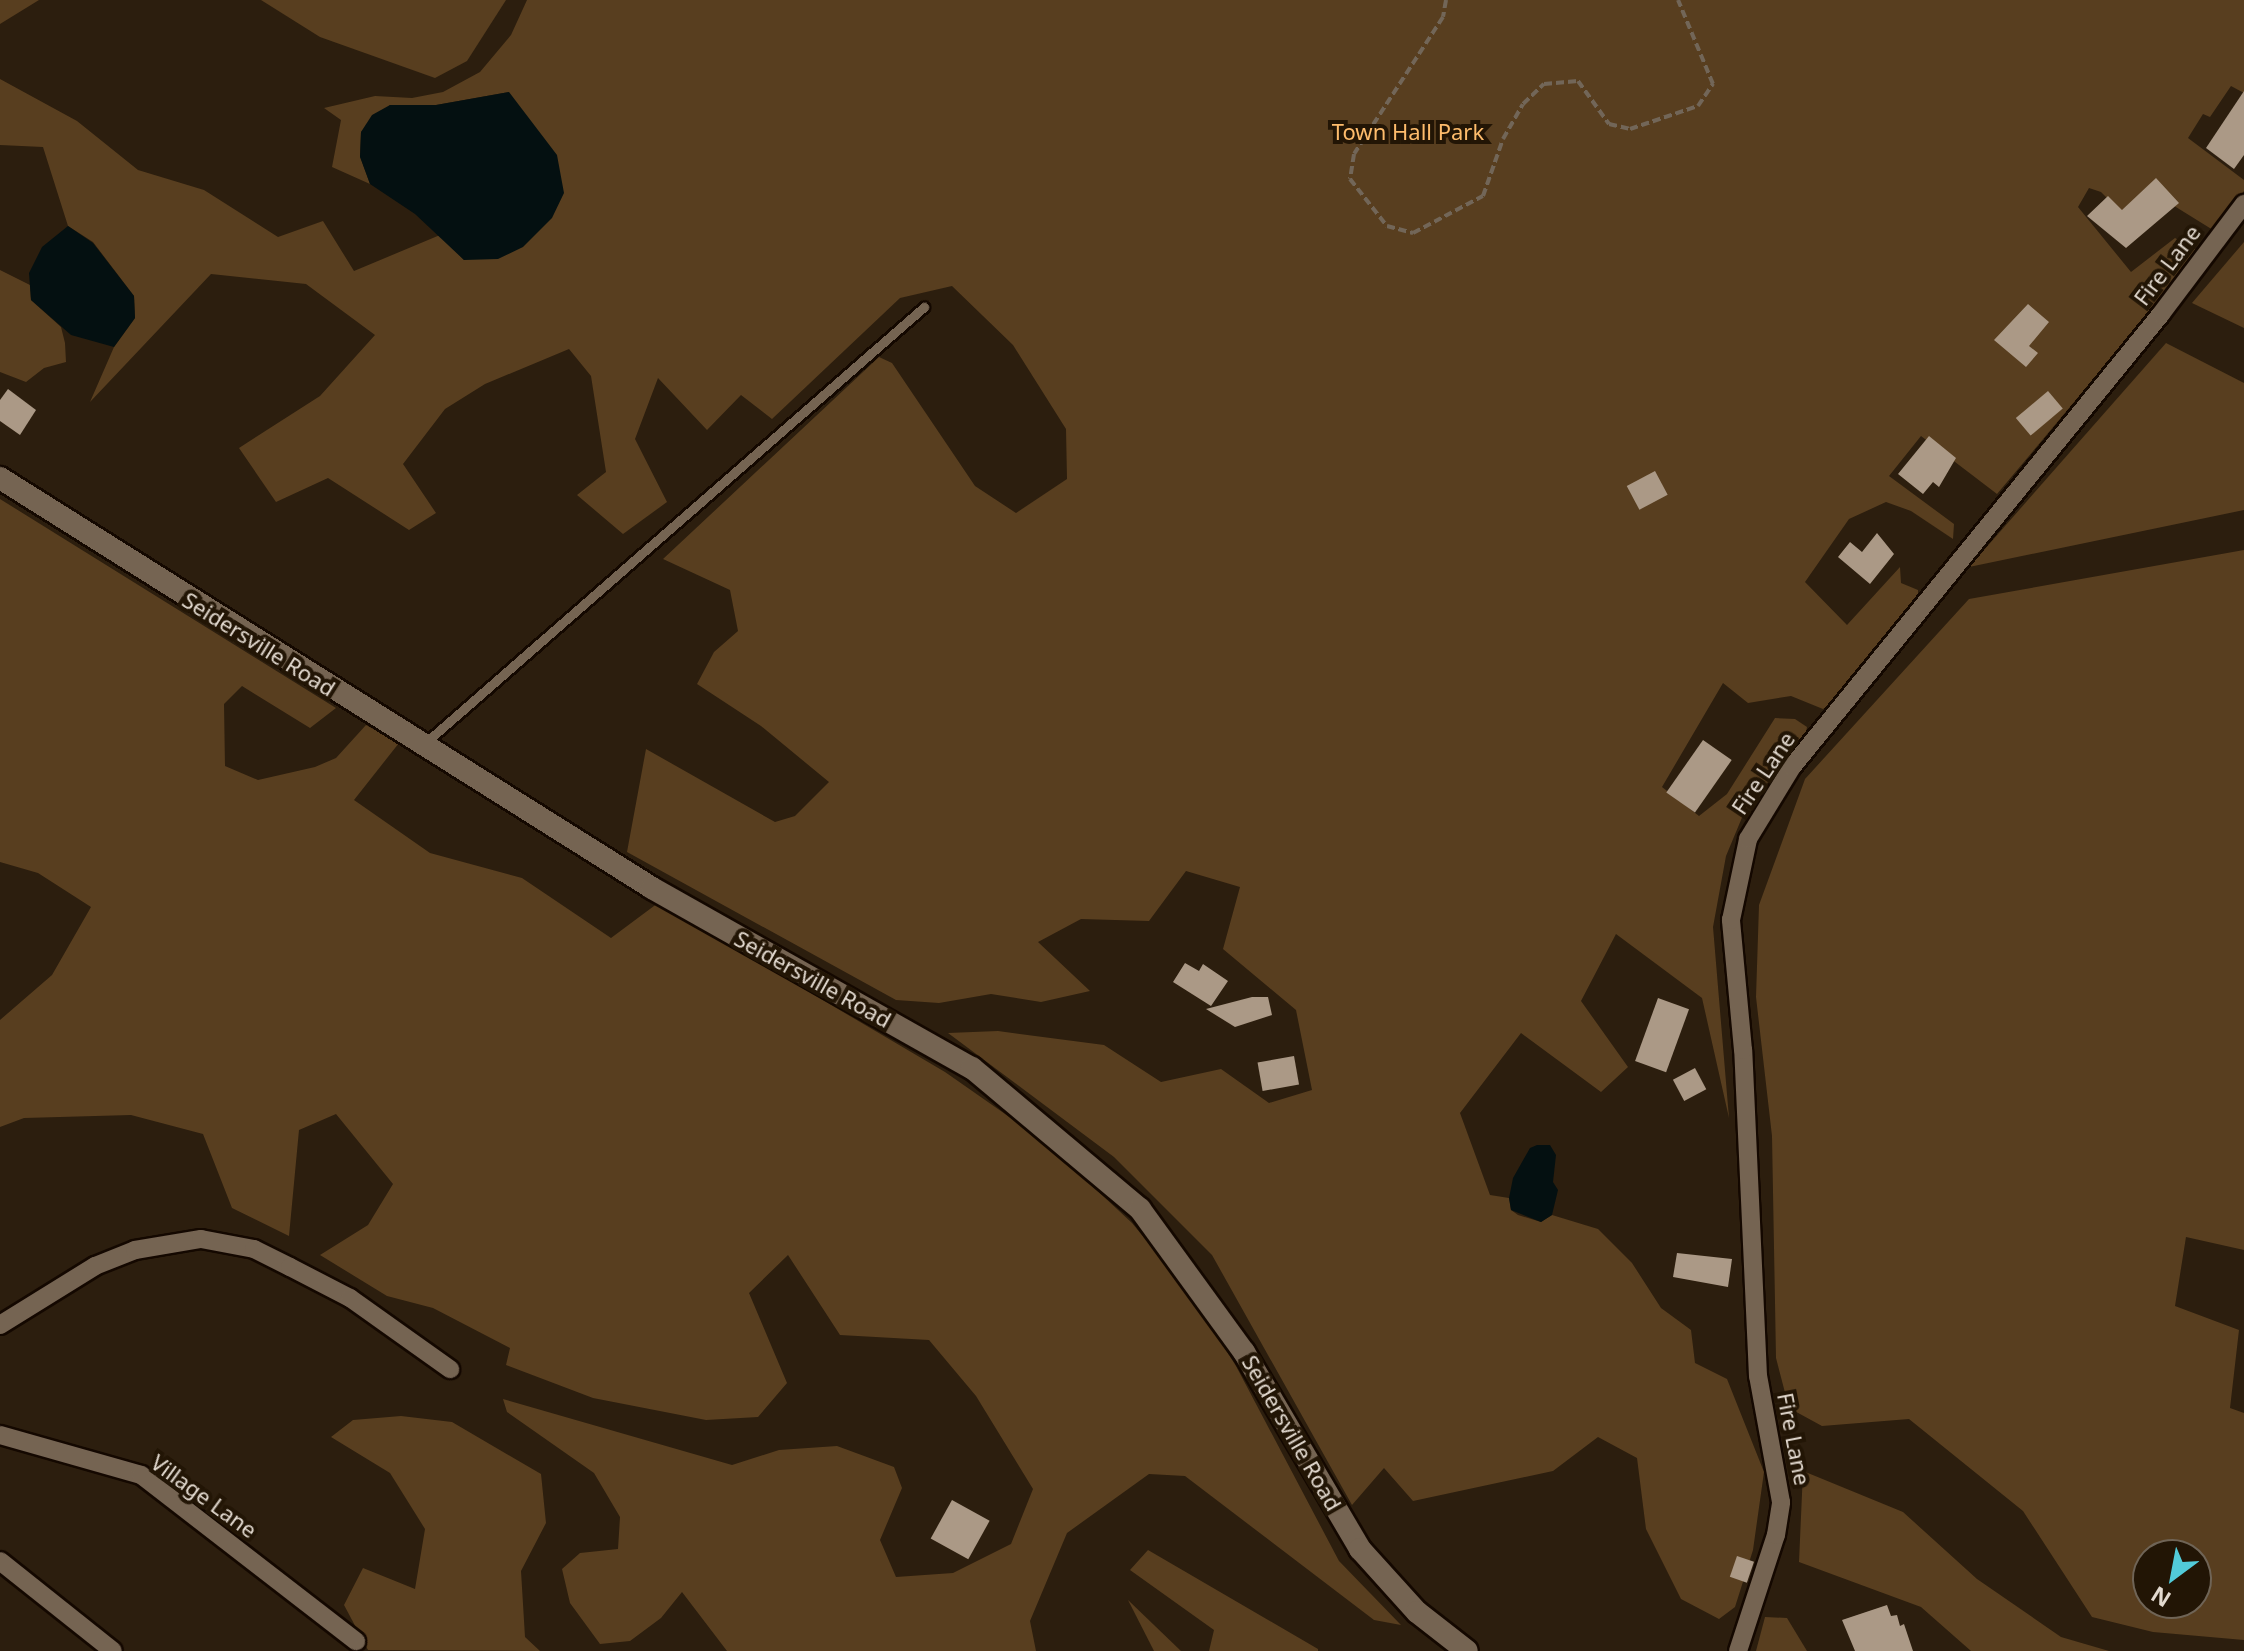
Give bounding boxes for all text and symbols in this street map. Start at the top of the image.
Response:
park label: Town Hall Park [1332,119,1484,145]
street label: Fire Lane [2128,220,2206,310]
street label: Seidersville Road [178,586,340,702]
street label: Fire Lane [1726,727,1800,819]
street label: Seidersville Road [730,925,896,1033]
street label: Seidersville Road [1237,1351,1347,1515]
street label: Fire Lane [1772,1390,1816,1488]
street label: Village Lane [146,1449,262,1543]
north arrow [2132,1539,2212,1619]
text: N [2145,1580,2176,1615]

